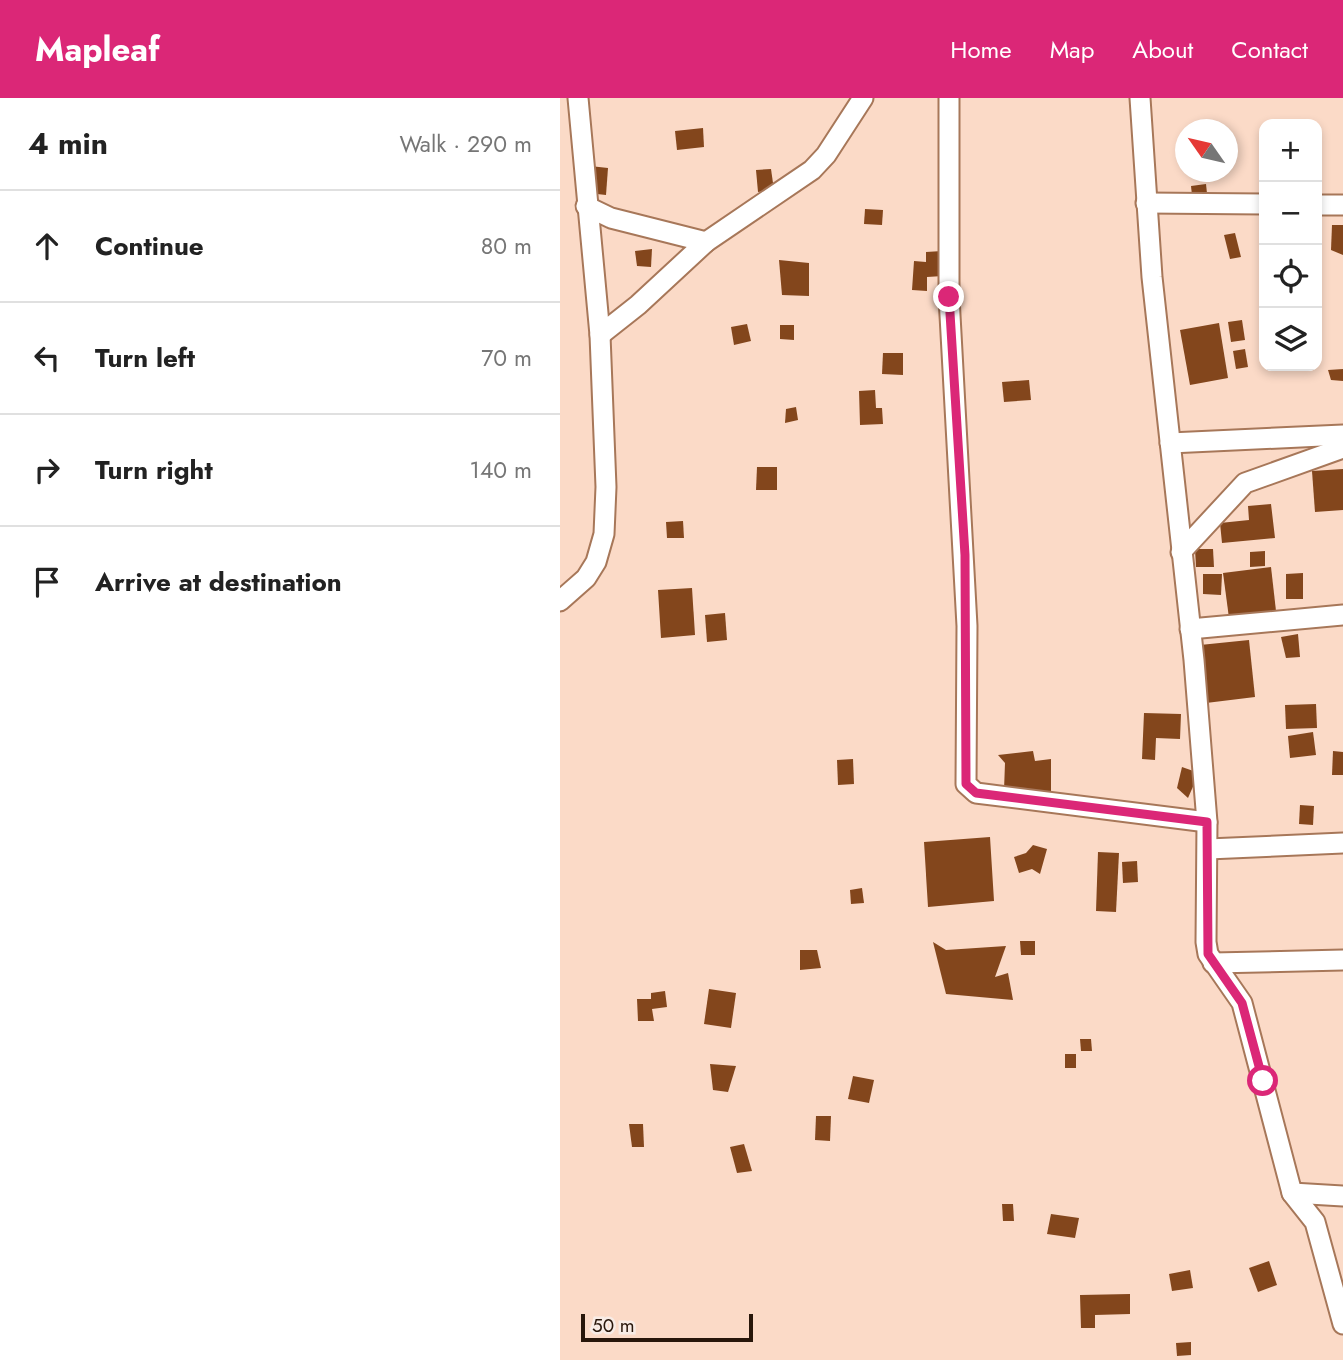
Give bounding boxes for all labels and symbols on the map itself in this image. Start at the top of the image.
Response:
north arrow [1175,119,1238,182]
route end [933,281,964,312]
route start [1247,1065,1278,1096]
scale bar [581,1311,752,1343]

